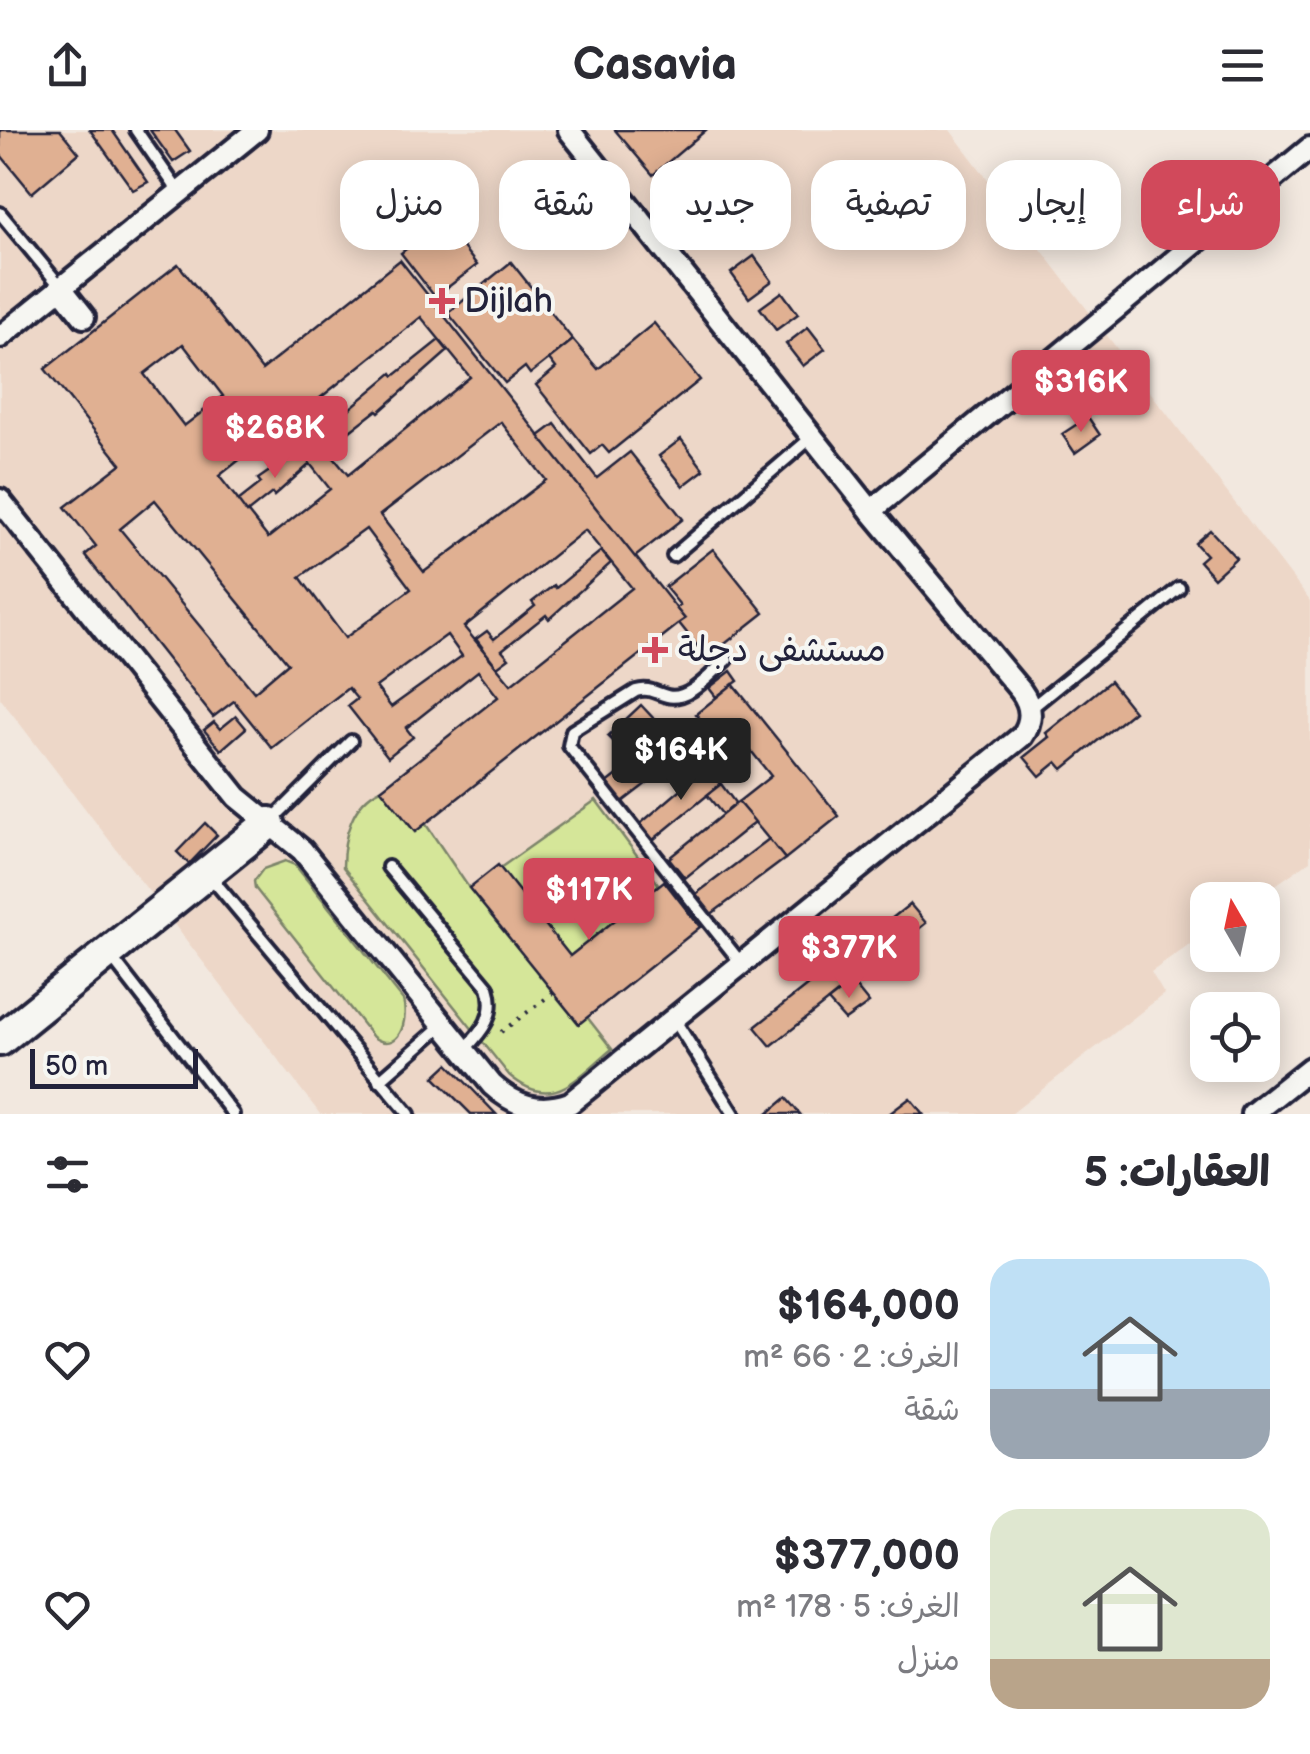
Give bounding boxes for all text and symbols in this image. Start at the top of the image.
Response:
icon: share [40,38,95,93]
text: Casavia [573,38,737,93]
icon: menu [1215,38,1270,93]
chip: منزل [340,160,479,250]
chip: شقة [499,160,630,250]
chip: جديد [650,160,791,250]
chip: تصفية [811,160,966,250]
chip: إيجار [986,160,1121,250]
chip: شراء [1141,160,1280,250]
place label: Dijlah [464,280,553,323]
marker: Dijlah [429,288,455,314]
pin: $316K [1011,350,1151,435]
text: $316K [1034,363,1128,402]
pin: $268K [205,396,345,481]
text: $268K [225,409,325,448]
place label: مستشفى دجلة [678,629,886,672]
marker: مستشفى دجلة [642,637,668,663]
pin: $164K [611,718,751,803]
text: $164K [634,731,728,770]
pin: $117K [519,858,659,943]
text: $117K [545,871,633,910]
north arrow [1190,882,1280,972]
map controls [1190,882,1280,1082]
pin: $377K [779,916,919,1001]
text: $377K [801,929,897,968]
button: locate [1190,992,1280,1082]
scale bar [30,1044,198,1088]
text: 50 m [45,1050,108,1083]
icon: filters [40,1147,95,1202]
text: العقارات: 5 [1084,1148,1270,1199]
text: $164,000 [777,1281,960,1332]
icon: home [1070,1299,1190,1419]
icon: heart [40,1332,95,1387]
text: الغرف: 2 · 66 m² [743,1338,960,1377]
text: شقة [904,1391,960,1430]
text: $377,000 [774,1531,960,1582]
icon: home [1070,1549,1190,1669]
icon: heart [40,1582,95,1637]
text: الغرف: 5 · 178 m² [736,1588,960,1627]
text: منزل [897,1641,960,1680]

